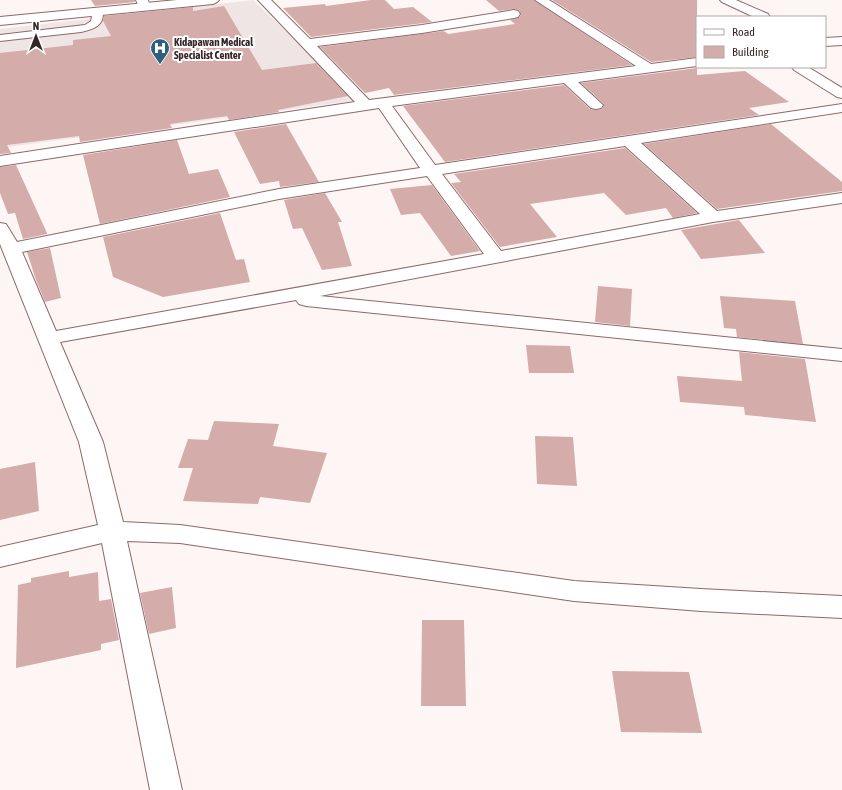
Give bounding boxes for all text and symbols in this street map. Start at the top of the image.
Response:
north arrow [16,16,56,56]
legend [696,16,826,68]
text: N [33,20,39,32]
text: Road [732,25,755,39]
place label: Kidapawan Medical Specialist Center [174,36,254,61]
hospital icon: Kidapawan Medical Specialist Center [149,37,171,65]
text: Building [732,45,770,59]

